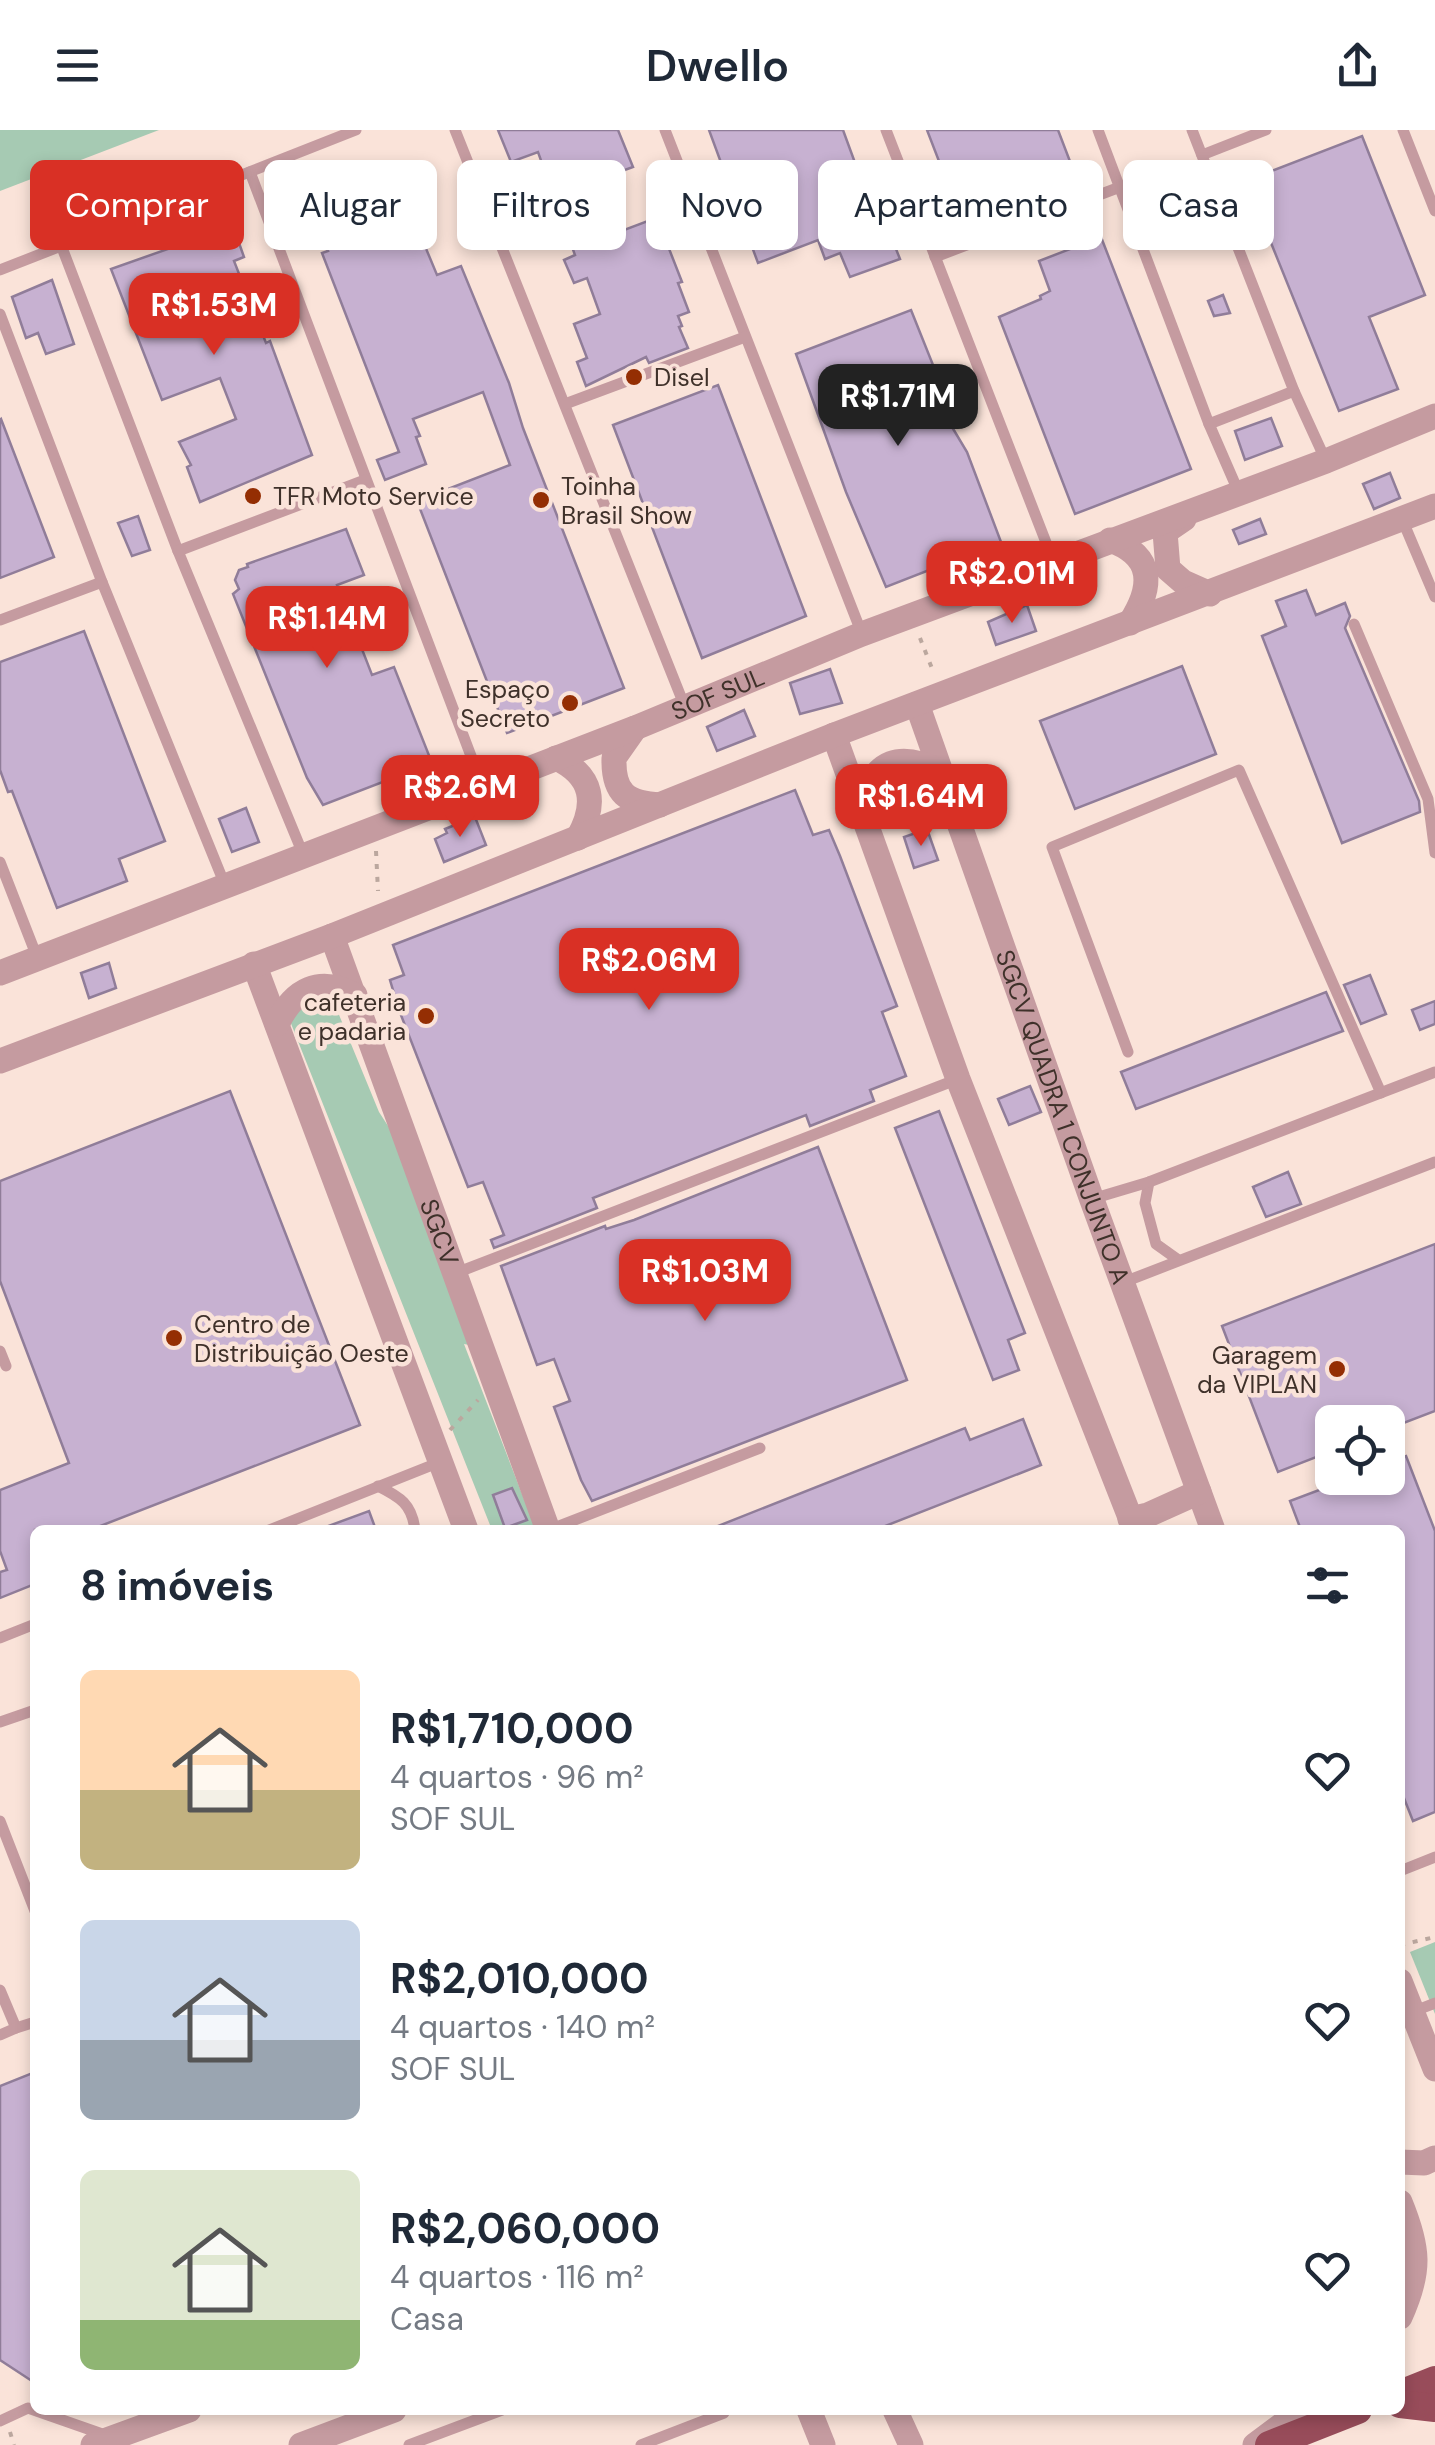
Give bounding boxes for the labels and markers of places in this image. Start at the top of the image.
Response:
pin: R$1.53M [122,273,306,358]
place label: Disel [654,361,710,394]
pin: R$1.71M [806,364,990,449]
marker: Disel [623,366,645,388]
place label: Toinha Brasil Show [561,470,692,532]
place label: TFR Moto Service [273,480,474,513]
marker: TFR Moto Service [242,485,264,507]
marker: Toinha Brasil Show [530,489,552,511]
pin: R$2.01M [920,541,1104,626]
pin: R$1.14M [235,586,419,671]
place label: Espaço Secreto [460,673,550,735]
marker: Espaço Secreto [559,692,581,714]
pin: R$2.6M [379,755,541,840]
pin: R$1.64M [829,764,1013,849]
pin: R$2.06M [557,928,741,1013]
place label: cafeteria e padaria [298,986,406,1048]
marker: cafeteria e padaria [415,1005,437,1027]
pin: R$1.03M [613,1239,797,1324]
place label: Centro de Distribuição Oeste [194,1308,409,1370]
marker: Centro de Distribuição Oeste [163,1327,185,1349]
place label: Garagem da VIPLAN [1197,1339,1317,1401]
marker: Garagem da VIPLAN [1326,1358,1348,1380]

